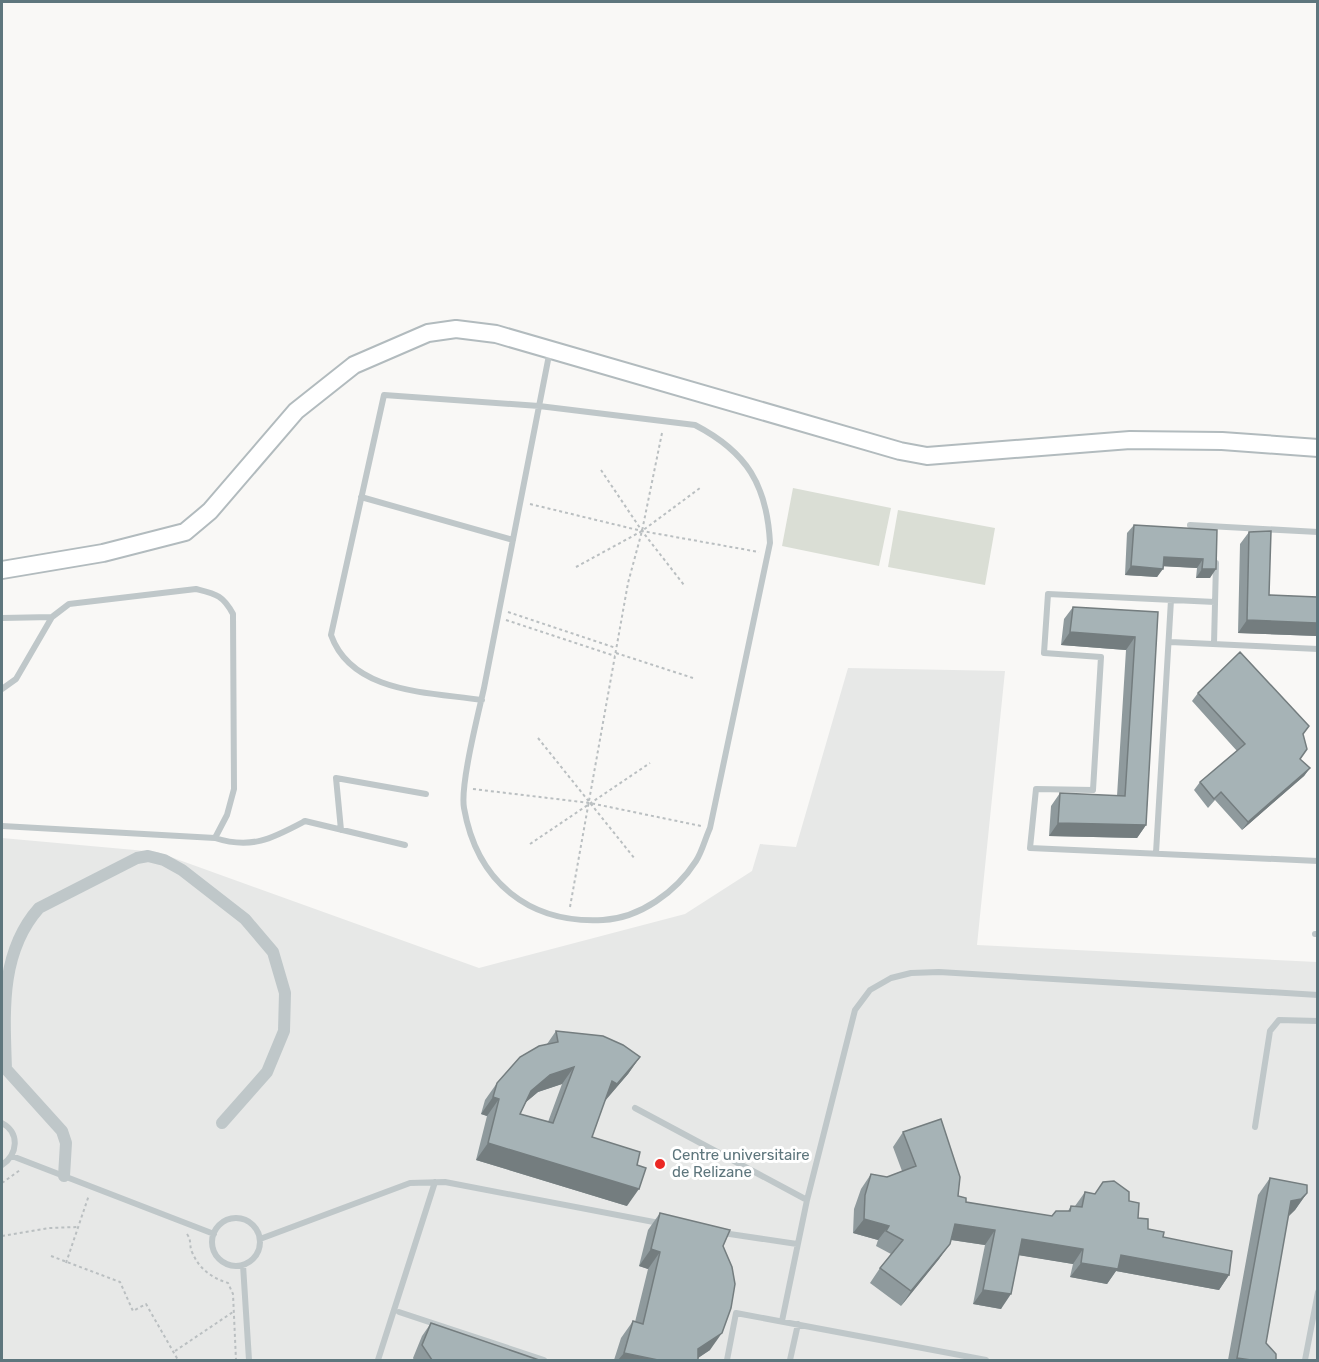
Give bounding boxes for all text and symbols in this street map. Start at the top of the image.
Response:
place label: Centre universitaire de Relizane [672,1146,810,1181]
marker: Centre universitaire de Relizane [653,1157,667,1171]

